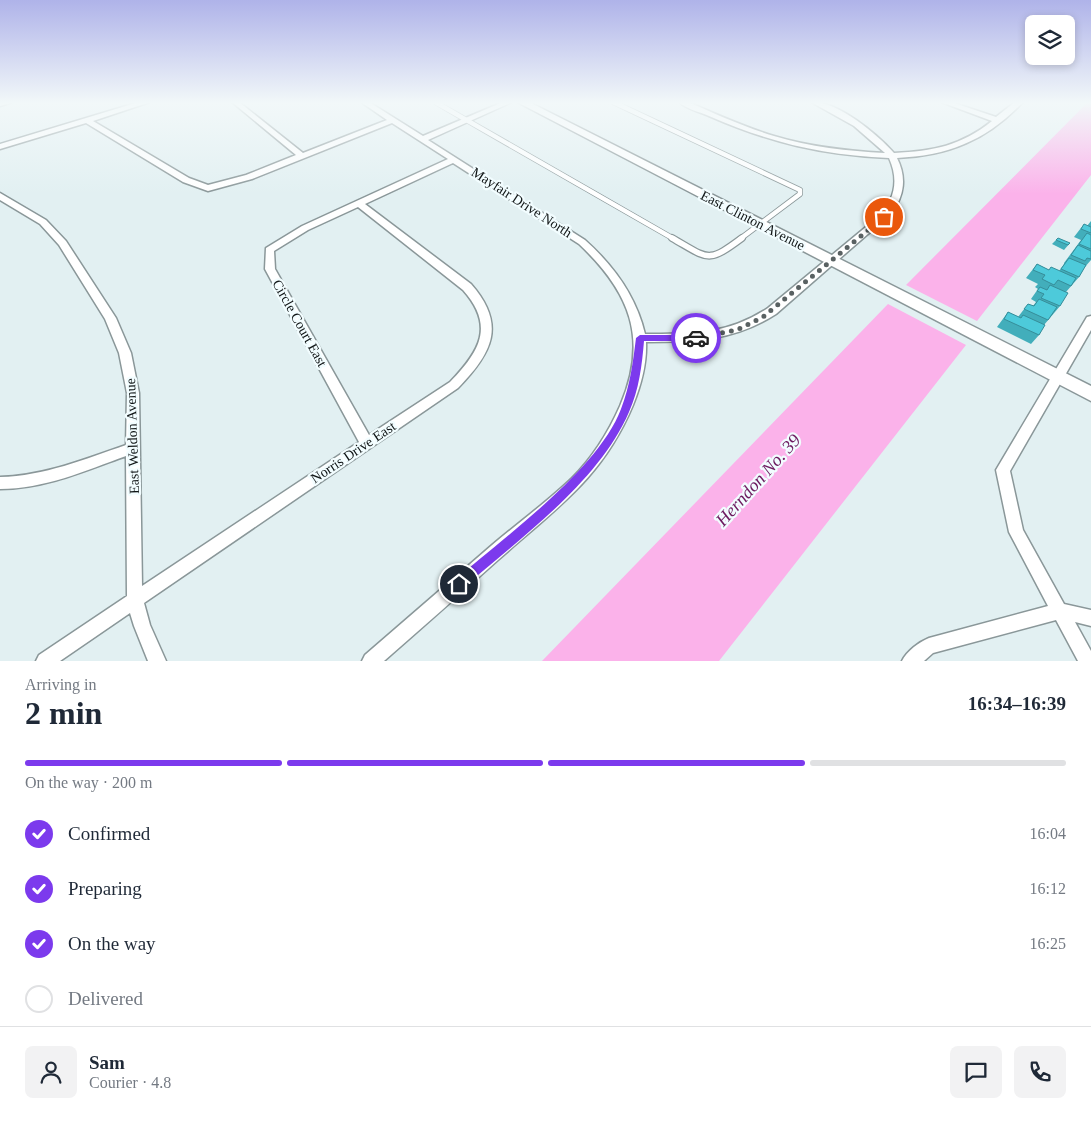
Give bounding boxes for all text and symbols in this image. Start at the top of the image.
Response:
map controls [1025,15,1075,65]
button: layers [1025,15,1075,65]
street label: Mayfair Drive North [469,164,575,240]
street label: East Clinton Avenue [698,188,807,253]
pin [863,196,905,238]
icon: bag [870,203,898,231]
street label: Circle Court East [269,277,330,369]
courier [671,313,721,363]
icon: car [682,324,710,352]
street label: East Weldon Avenue [123,378,142,494]
street label: Norris Drive East [308,419,398,486]
water label: Herndon No. 39 [711,430,804,531]
pin [438,563,480,605]
icon: home [445,570,473,598]
text: Arriving in [25,676,97,693]
text: 16:34–16:39 [968,693,1066,714]
text: 2 min [25,695,102,731]
text: On the way · 200 m [25,774,153,791]
icon: check [25,820,53,848]
text: Confirmed [68,823,150,844]
text: 16:04 [1030,825,1066,842]
icon: check [25,875,53,903]
text: Preparing [68,878,142,899]
text: 16:12 [1030,880,1066,897]
icon: check [25,930,53,958]
text: On the way [68,933,156,954]
text: 16:25 [1030,935,1066,952]
text: Delivered [68,988,143,1009]
button: person [25,1046,77,1098]
button: chat [950,1046,1002,1098]
button: phone [1014,1046,1066,1098]
text: Sam [89,1052,125,1073]
text: Courier · 4.8 [89,1074,171,1091]

